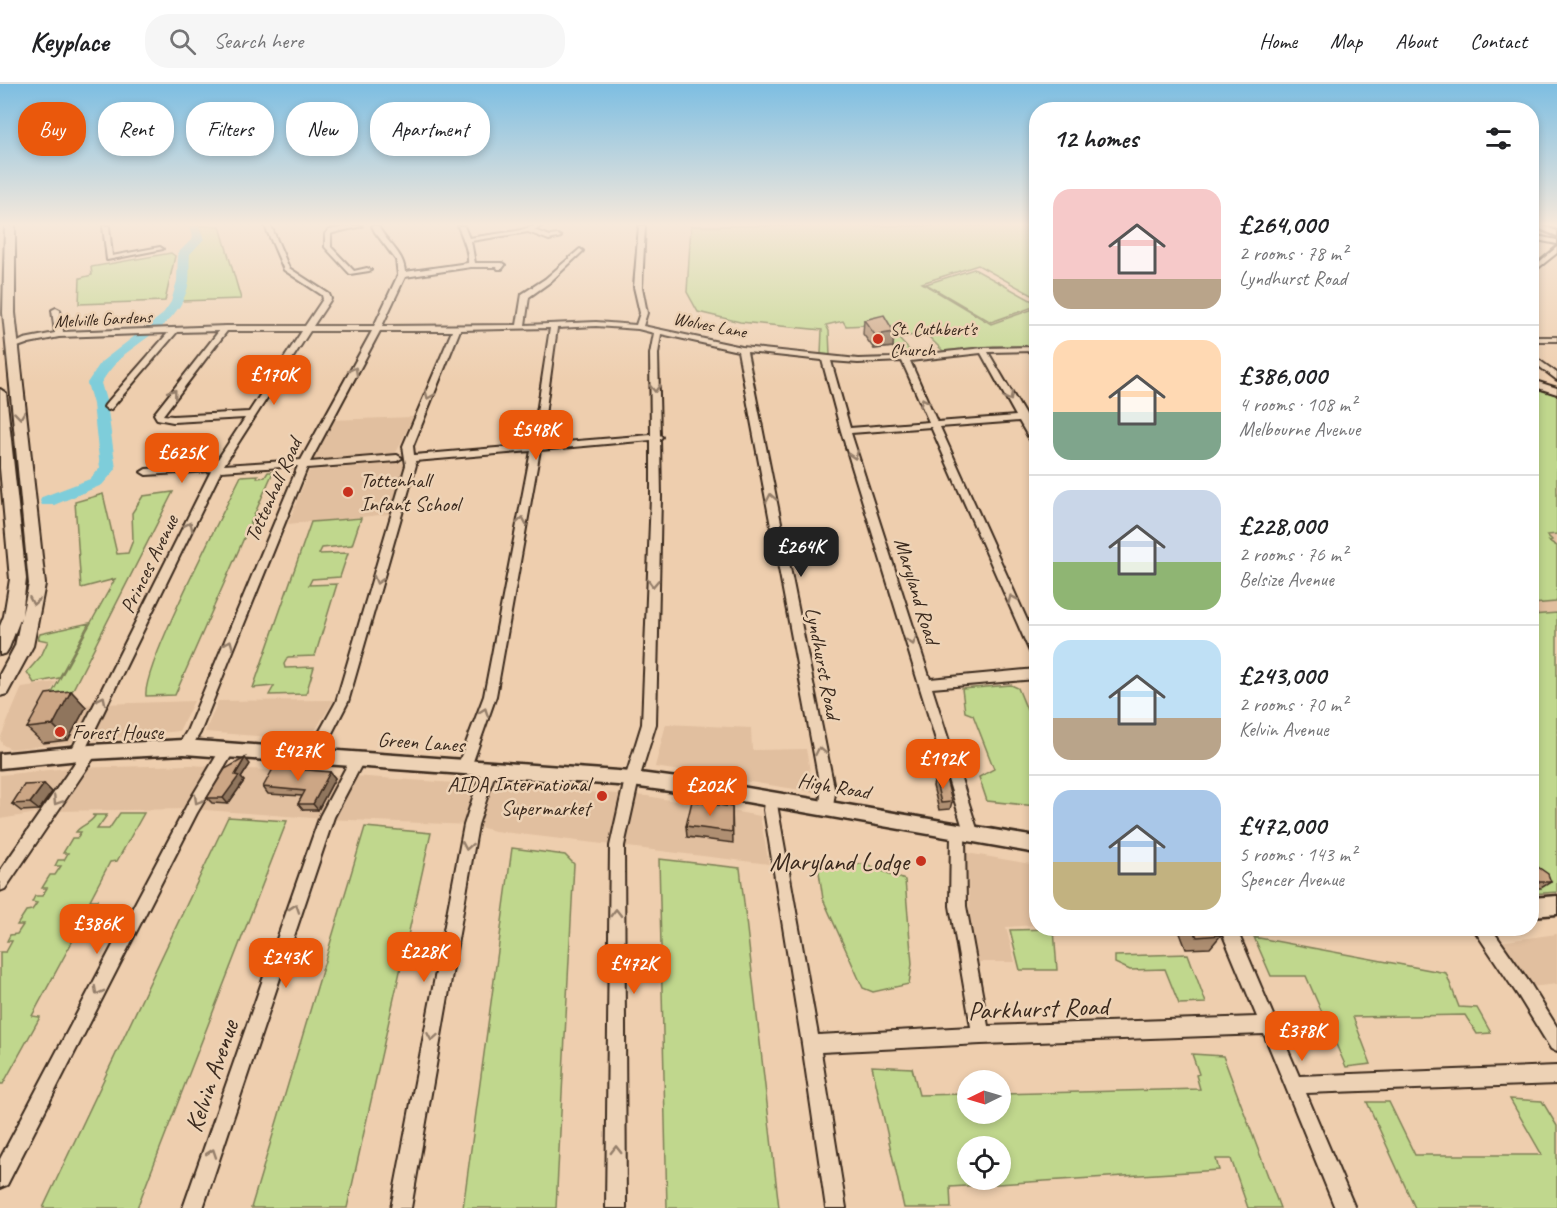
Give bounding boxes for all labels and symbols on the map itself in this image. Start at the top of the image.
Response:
street label: Melville Gardens [54,305,154,333]
street label: Wolves Lane [672,307,749,343]
place label: St. Cuthbert's Church [890,318,978,361]
marker: St. Cuthbert's Church [871,332,885,346]
pin: £170K [232,355,316,406]
one-way arrow [347,367,358,377]
one-way arrow [649,383,662,392]
one-way arrow [166,389,177,400]
one-way arrow [424,389,436,400]
one-way arrow [1002,391,1014,401]
one-way arrow [920,397,932,408]
pin: £548K [494,410,578,461]
one-way arrow [13,411,26,420]
street label: Tottenhall Road [239,431,309,546]
pin: £625K [140,433,224,484]
one-way arrow [846,449,859,460]
place label: Tottenhall Infant School [360,467,463,517]
marker: Tottenhall Infant School [341,485,355,499]
one-way arrow [765,493,778,503]
street label: Princes Avenue [114,510,184,617]
one-way arrow [515,516,528,526]
one-way arrow [181,521,193,532]
pin: £264K [759,527,843,578]
street label: Maryland Road [889,535,946,650]
one-way arrow [373,574,385,585]
one-way arrow [647,578,660,587]
one-way arrow [1008,595,1020,606]
one-way arrow [29,596,41,605]
street label: Lyndhurst Road [799,605,847,725]
one-way arrow [905,635,917,646]
one-way arrow [222,639,234,650]
one-way arrow [95,696,106,707]
one-way arrow [477,707,490,718]
place label: Forest House [72,719,164,745]
marker: Forest House [53,725,67,739]
street label: Green Lanes [377,726,467,758]
pin: £427K [256,731,340,782]
pin: £192K [901,739,985,790]
one-way arrow [814,746,827,756]
pin: £202K [668,766,752,817]
street label: High Road [796,767,875,806]
place label: AIDA International Supermarket [447,771,593,821]
marker: AIDA International Supermarket [595,789,609,803]
one-way arrow [53,794,64,805]
one-way arrow [194,794,205,804]
one-way arrow [461,840,474,850]
place label: Maryland Lodge [770,845,912,878]
marker: Maryland Lodge [914,854,928,868]
one-way arrow [288,903,301,914]
pin: £386K [55,904,139,955]
one-way arrow [610,908,622,917]
pin: £228K [382,932,466,983]
pin: £243K [244,938,328,989]
pin: £472K [592,944,676,995]
one-way arrow [93,985,105,996]
street label: Parkhurst Road [967,989,1112,1027]
pin: £378K [1260,1011,1344,1062]
street label: Kelvin Avenue [177,1014,246,1136]
one-way arrow [426,1032,439,1042]
north arrow [957,1070,1011,1124]
one-way arrow [610,1145,622,1154]
one-way arrow [205,1148,217,1159]

